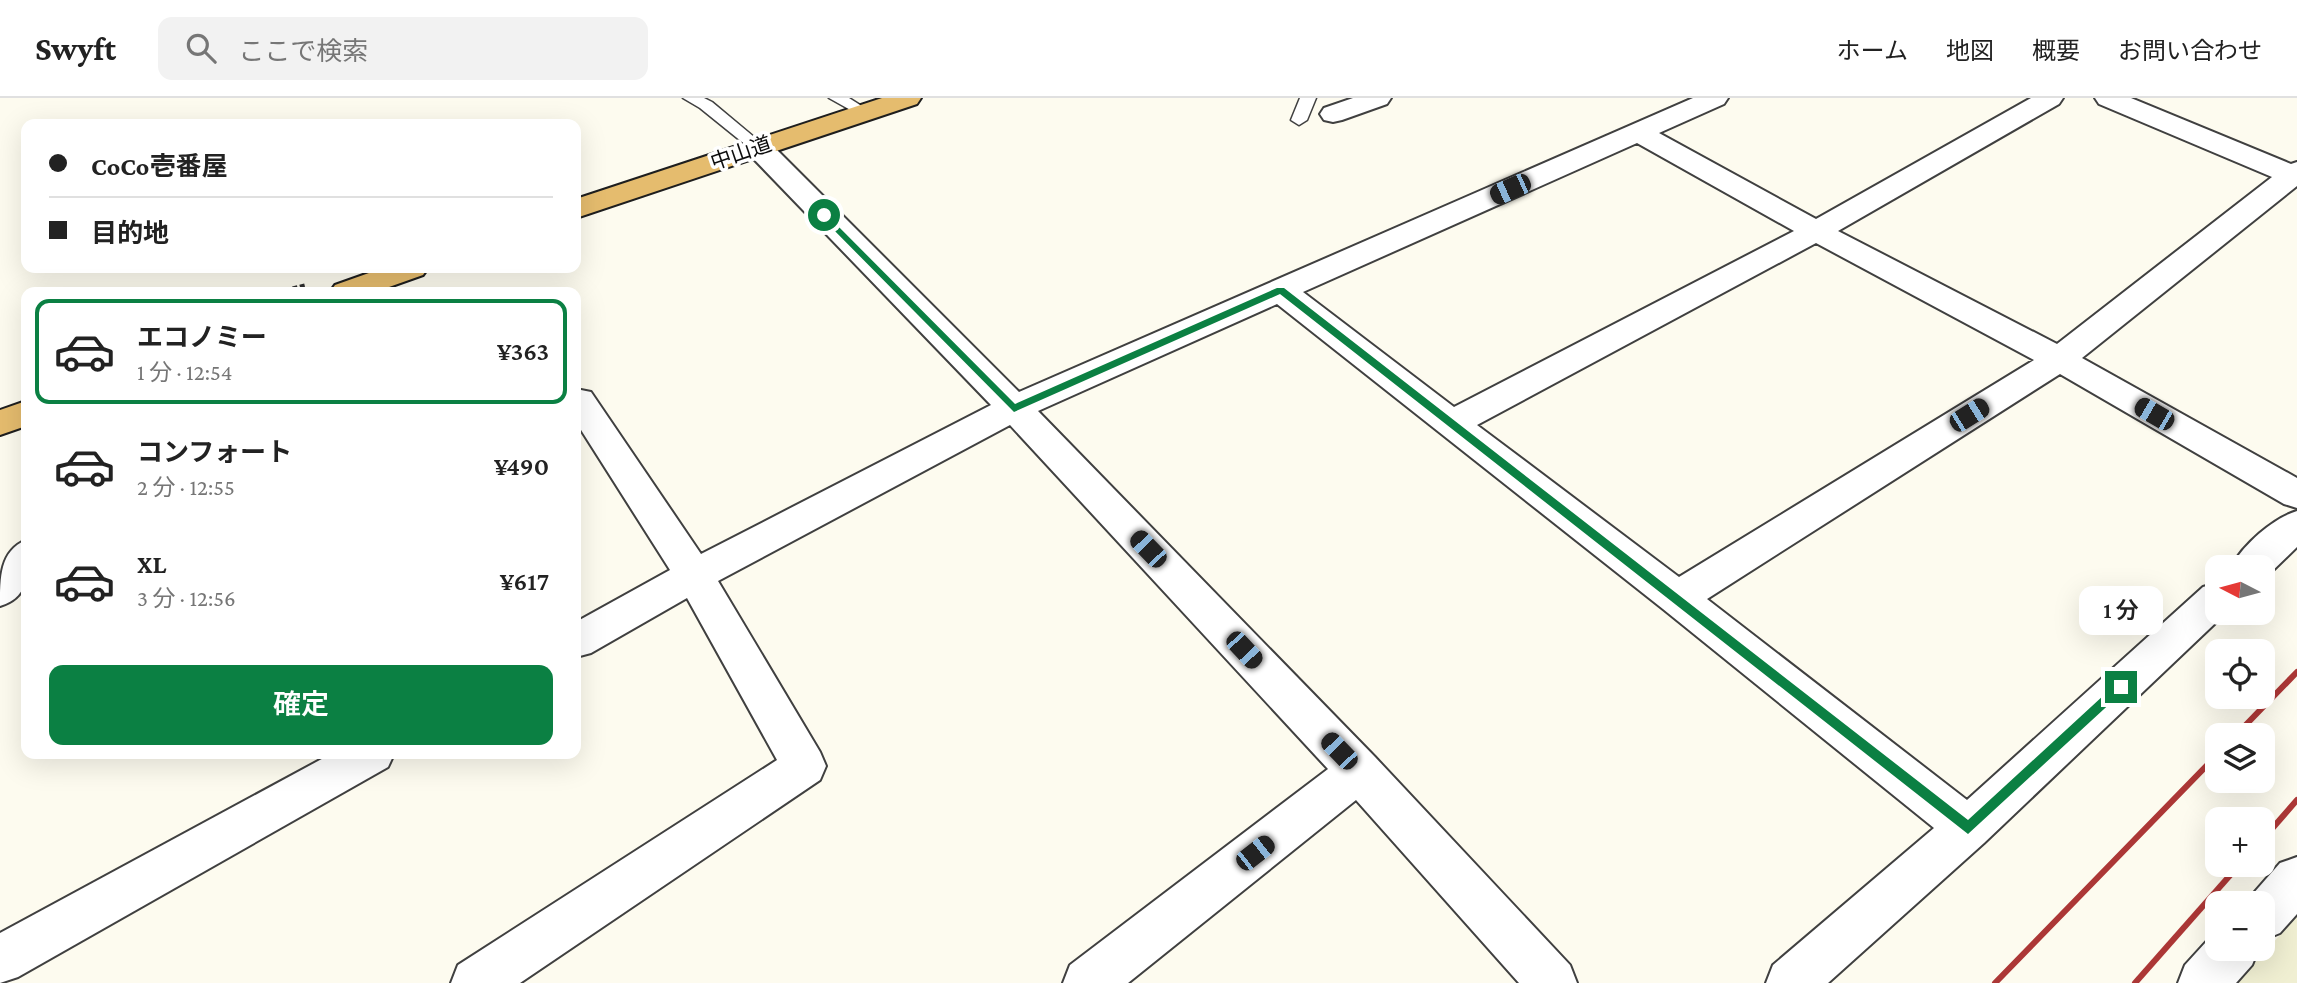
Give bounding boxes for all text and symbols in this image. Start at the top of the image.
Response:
search box [158,17,648,80]
icon: search [182,29,220,67]
text: Swyft [35,30,116,67]
text: ここで検索 [238,37,368,66]
text: ホーム [1837,37,1908,64]
text: 地図 [1946,37,1994,64]
text: 概要 [2032,37,2080,64]
text: お問い合わせ [2118,37,2262,64]
street label: 中山道 [707,131,775,175]
text: CoCo壱番屋 [91,152,227,181]
car [1487,171,1534,207]
route start [808,199,840,231]
text: 目的地 [91,219,169,248]
icon: car [53,320,116,383]
text: エコノミー [137,323,267,352]
text: ¥363 [497,337,549,366]
text: 1 分 · 12:54 [137,359,233,385]
car [2131,394,2178,434]
car [1946,395,1993,435]
icon: car [53,435,116,498]
text: コンフォート [137,438,292,467]
text: ¥490 [494,452,549,481]
text: 2 分 · 12:55 [137,474,235,500]
car [1126,527,1171,571]
icon: car [53,550,116,613]
text: XL [137,550,166,579]
north arrow [2205,555,2275,625]
map controls [2205,555,2275,961]
text: ¥617 [500,567,549,596]
text: 3 分 · 12:56 [137,585,236,611]
callout: 1 分 [2079,586,2163,634]
text: 1 分 [2103,597,2139,623]
car [1222,627,1267,673]
button: locate [2205,639,2275,709]
button: 確定 [49,665,553,745]
route end [2105,671,2137,703]
button: layers [2205,723,2275,793]
car [1317,729,1362,773]
button: + [2205,807,2275,877]
car [1232,832,1279,874]
button: − [2205,891,2275,961]

